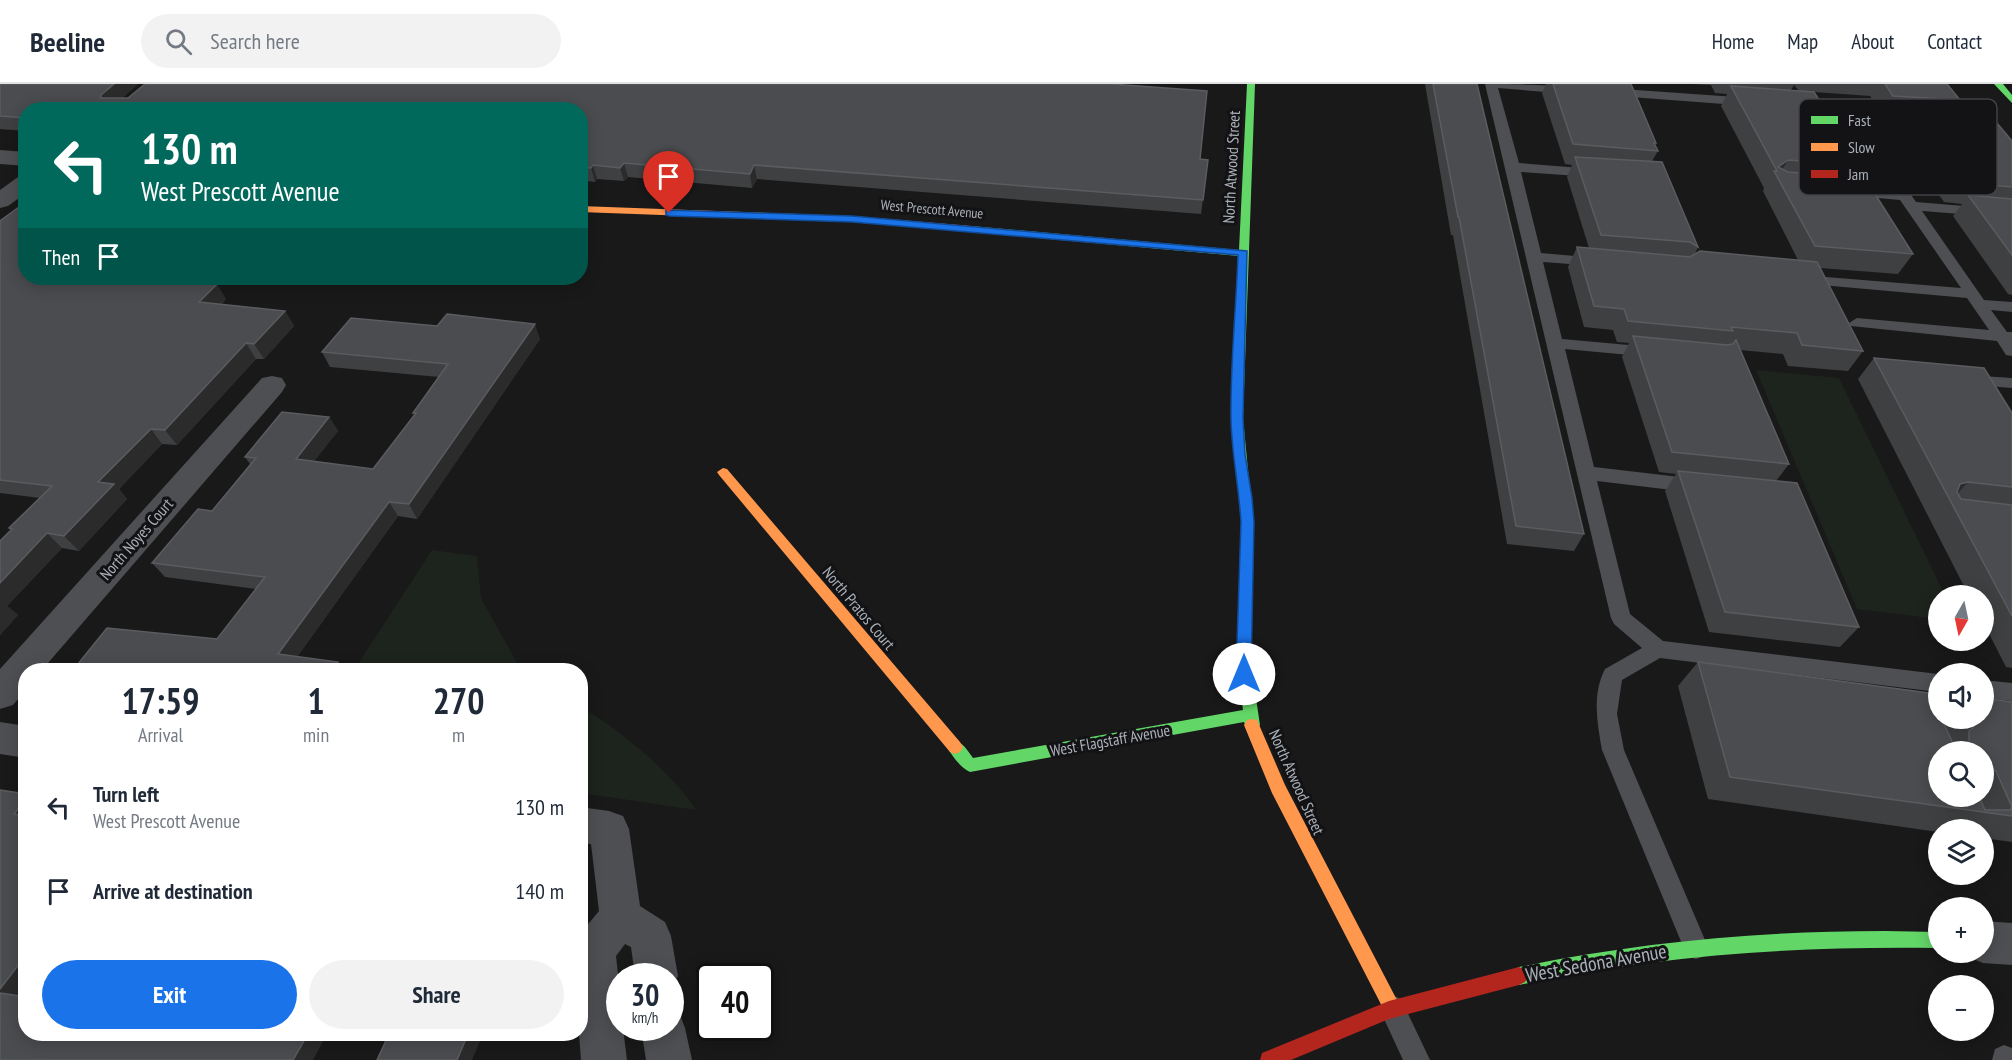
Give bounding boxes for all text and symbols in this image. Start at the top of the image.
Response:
search box [141,14,561,68]
text: Beeline [30,23,105,60]
icon: search [162,25,195,58]
text: Search here [210,27,300,55]
text: Home [1712,28,1754,55]
text: Map [1787,28,1818,55]
text: About [1851,28,1894,55]
text: Contact [1927,28,1982,55]
legend [1799,99,1997,195]
street label: North Atwood Street [1218,109,1244,224]
text: Fast [1848,110,1871,130]
text: 130 m [141,121,238,176]
icon: left [42,126,120,204]
text: Slow [1848,137,1875,157]
pin [643,151,694,213]
icon: arrive [652,160,685,193]
text: Jam [1847,164,1869,184]
text: West Prescott Avenue [141,174,340,208]
street label: West Prescott Avenue [880,196,984,222]
icon: arrive [92,240,125,273]
text: Then [42,243,80,271]
street label: North Noyes Court [95,494,177,584]
street label: North Pratos Court [818,562,900,654]
north arrow [1928,585,1994,651]
map controls [1928,585,1994,1041]
position arrow [1212,642,1276,706]
button: sound [1928,663,1994,729]
text: 17:59 [122,677,199,724]
text: 1 [307,677,325,724]
text: 270 [433,677,484,724]
street label: West Flagstaff Avenue [1048,720,1172,760]
text: Arrival [138,722,183,748]
text: min [303,722,329,748]
text: m [452,722,465,748]
street label: North Atwood Street [1265,726,1329,838]
button: search [1928,741,1994,807]
text: Turn left [93,780,159,808]
icon: left [42,791,75,824]
text: 130 m [515,793,564,821]
text: West Prescott Avenue [93,808,240,834]
button: layers [1928,819,1994,885]
icon: arrive [42,875,75,908]
text: Arrive at destination [93,877,253,905]
text: 140 m [515,877,564,905]
button: + [1928,897,1994,963]
street label: West Sedona Avenue [1523,938,1669,988]
button: Exit [42,960,297,1029]
button: Share [309,960,564,1029]
speed limit sign: 40 [696,963,774,1041]
text: 30 [631,975,659,1014]
button: − [1928,975,1994,1041]
text: km/h [632,1008,658,1027]

